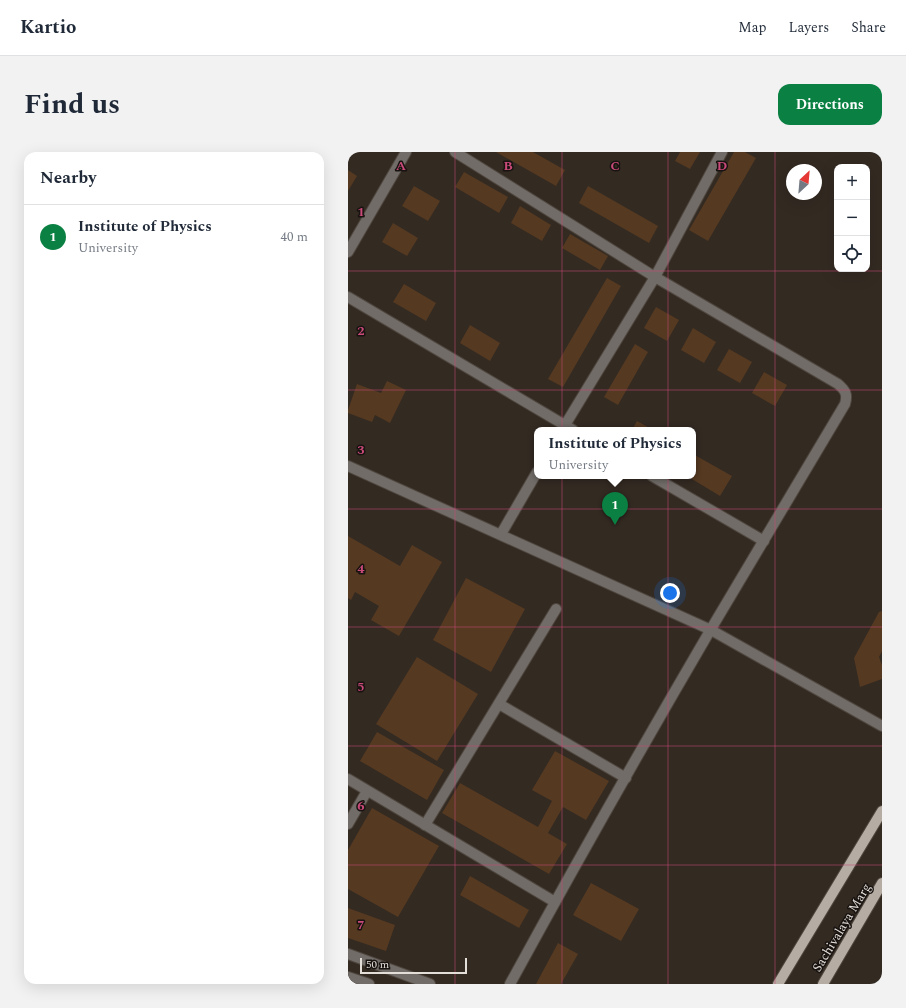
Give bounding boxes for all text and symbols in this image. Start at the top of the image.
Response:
text: Kartio [20,13,76,42]
text: Map [738,17,767,38]
text: Layers [789,17,829,38]
text: Share [851,17,886,38]
text: Find us [24,83,120,126]
button: Directions [778,84,882,125]
text: A [396,156,406,176]
text: B [503,156,513,176]
text: C [610,156,620,176]
text: D [717,156,727,176]
north arrow [786,164,822,200]
map controls [834,164,870,272]
button: + [834,164,870,200]
text: Nearby [40,165,96,191]
button: − [834,200,870,236]
text: 1 [357,202,365,222]
text: Institute of Physics [78,215,212,238]
text: 1 [49,227,57,247]
text: 40 m [281,227,308,247]
button: locate [834,236,870,272]
text: University [78,238,138,258]
text: 2 [357,321,365,341]
popup [534,427,696,479]
text: Institute of Physics [548,432,682,455]
text: 3 [357,440,365,460]
text: University [548,455,608,475]
pin: 1 [602,492,628,525]
text: 4 [357,559,365,579]
your location [660,583,680,603]
text: 5 [357,677,365,697]
text: 6 [357,796,365,816]
street label: Sachivalaya Marg [807,879,876,976]
text: 7 [357,915,365,935]
scale bar [360,956,467,975]
text: 50 m [366,956,389,973]

